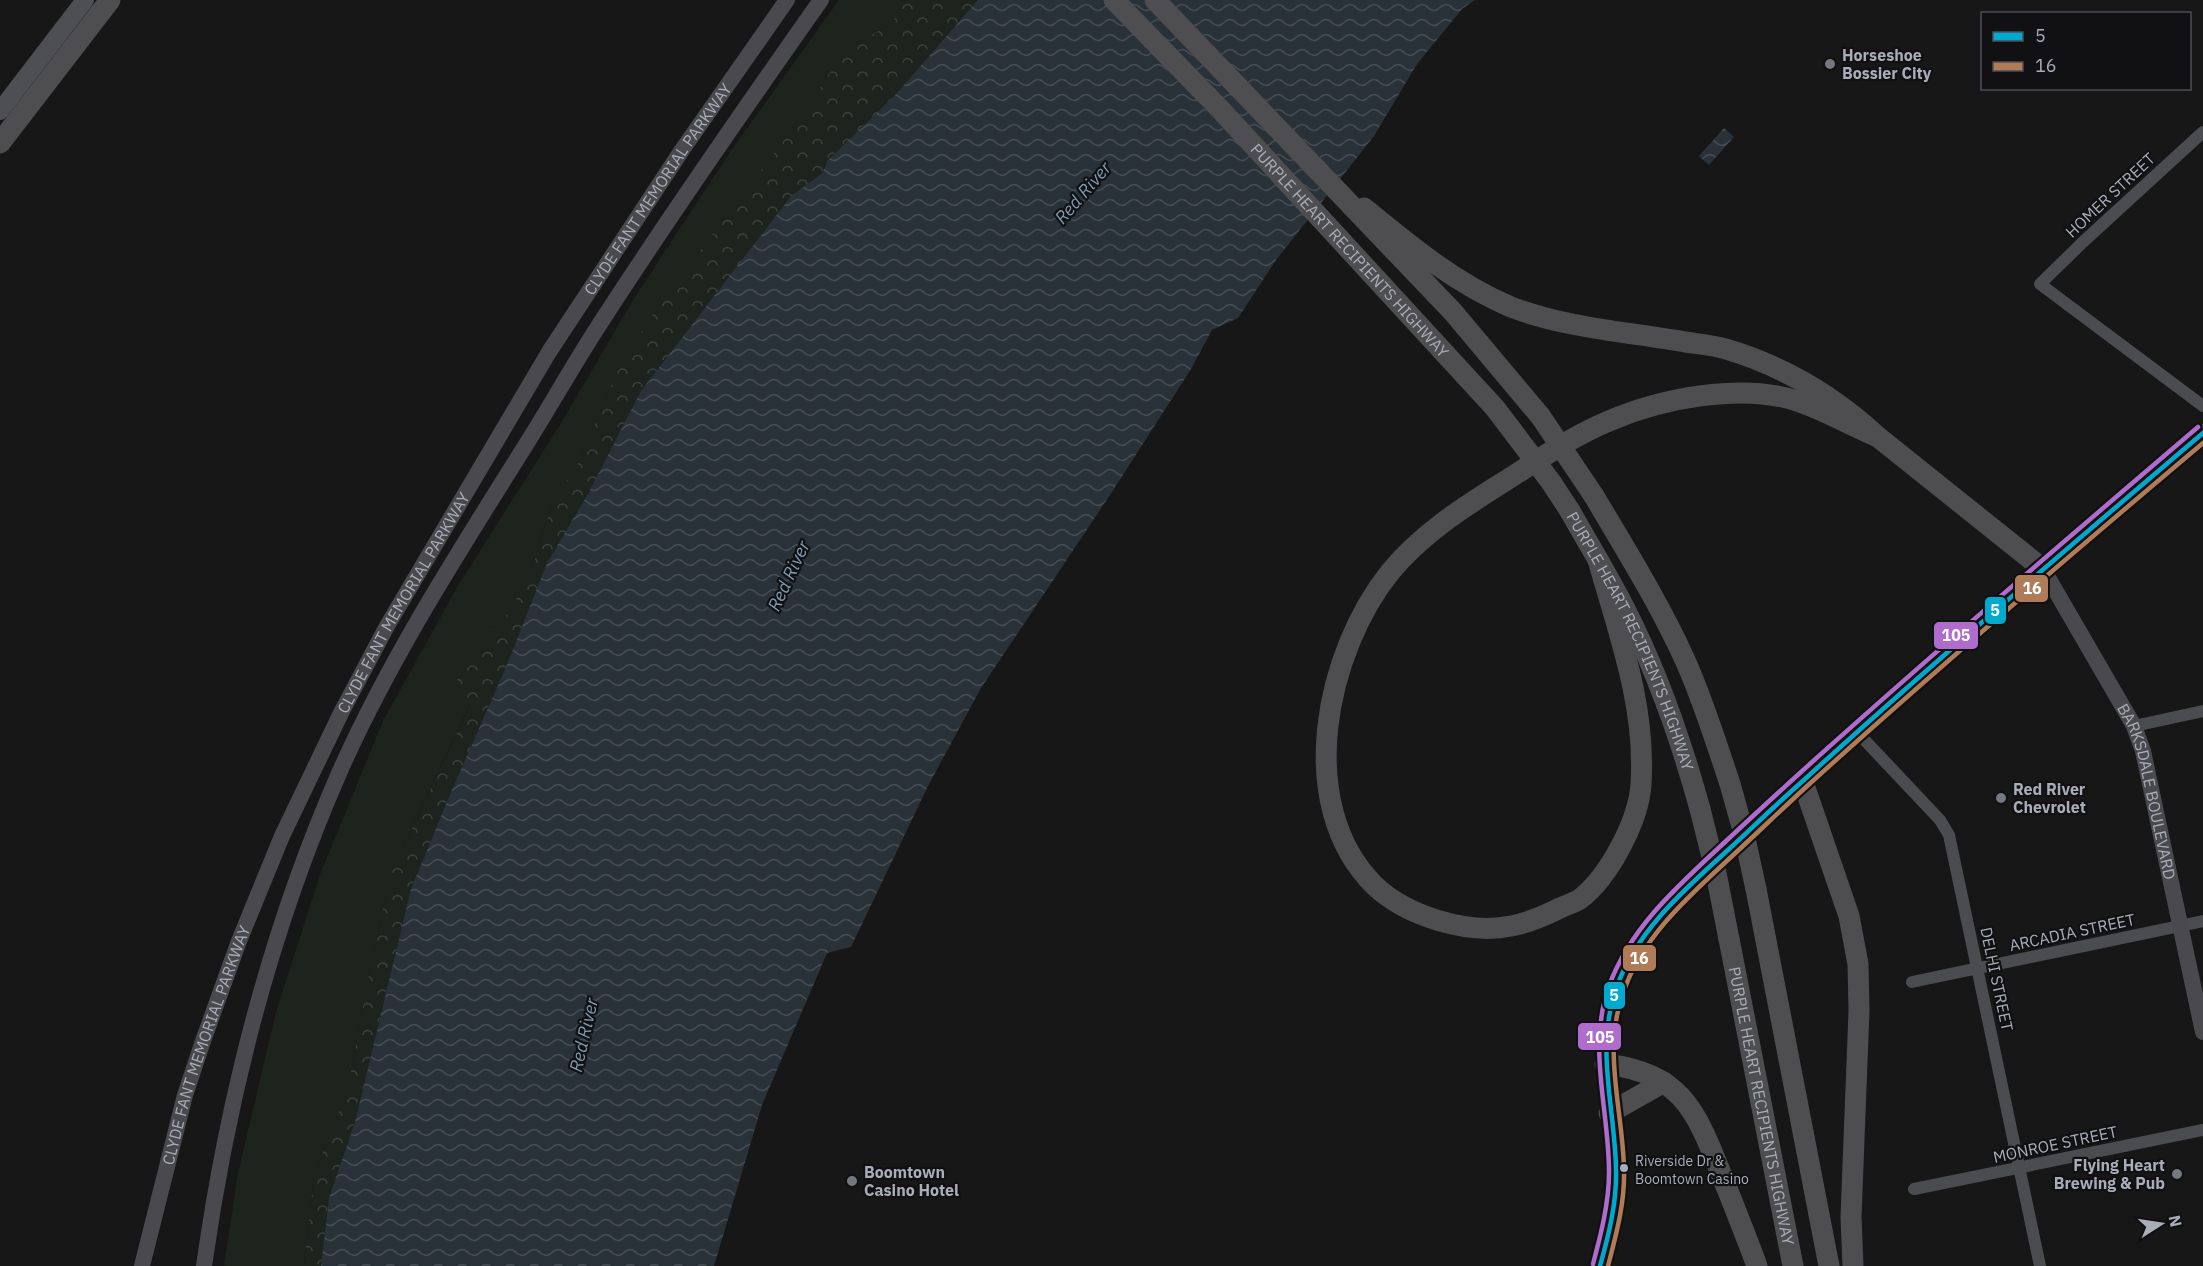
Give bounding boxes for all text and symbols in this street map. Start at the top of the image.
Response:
legend [1981,12,2191,90]
text: 5 [2035,24,2046,47]
place label: Horseshoe Bossier City [1842,45,1932,83]
text: 16 [2035,54,2057,77]
marker: Horseshoe Bossier City [1823,57,1837,71]
street label: CLYDE FANT MEMORIAL PARKWAY [579,79,736,299]
street label: PURPLE HEART RECIPIENTS HIGHWAY [1247,139,1454,362]
street label: HOMER STREET [2061,148,2159,242]
water label: Red River [1049,156,1116,229]
street label: CLYDE FANT MEMORIAL PARKWAY [333,488,474,717]
street label: PURPLE HEART RECIPIENTS HIGHWAY [1562,508,1698,773]
water label: Red River [762,537,815,615]
line badge: 16 [2014,574,2049,603]
text: 16 [2022,578,2042,598]
line badge: 5 [1984,596,2007,625]
text: 5 [1990,600,2000,620]
line badge: 105 [1933,621,1979,650]
text: 105 [1942,625,1971,645]
street label: BARKSDALE BOULEVARD [2113,700,2180,881]
place label: Red River Chevrolet [2013,779,2086,817]
marker: Red River Chevrolet [1994,791,2008,805]
street label: ARCADIA STREET [2007,909,2137,955]
street label: CLYDE FANT MEMORIAL PARKWAY [158,922,254,1167]
street label: DELHI STREET [1976,925,2018,1033]
line badge: 16 [1622,944,1657,972]
text: 16 [1629,948,1649,968]
street label: PURPLE HEART RECIPIENTS HIGHWAY [1725,965,1799,1247]
line badge: 5 [1603,981,1626,1010]
text: 5 [1609,985,1619,1005]
water label: Red River [564,995,603,1074]
line badge: 105 [1577,1022,1622,1051]
text: 105 [1586,1027,1615,1047]
street label: MONROE STREET [1991,1121,2119,1167]
place label: Riverside Dr & Boomtown Casino [1635,1152,1749,1188]
place label: Flying Heart Brewing & Pub [2054,1155,2165,1193]
place label: Boomtown Casino Hotel [864,1162,959,1200]
marker: Riverside Dr & Boomtown Casino [1618,1162,1630,1174]
marker: Flying Heart Brewing & Pub [2170,1167,2184,1181]
marker: Boomtown Casino Hotel [845,1174,859,1188]
north arrow [2131,1194,2191,1254]
text: N [2165,1213,2187,1229]

